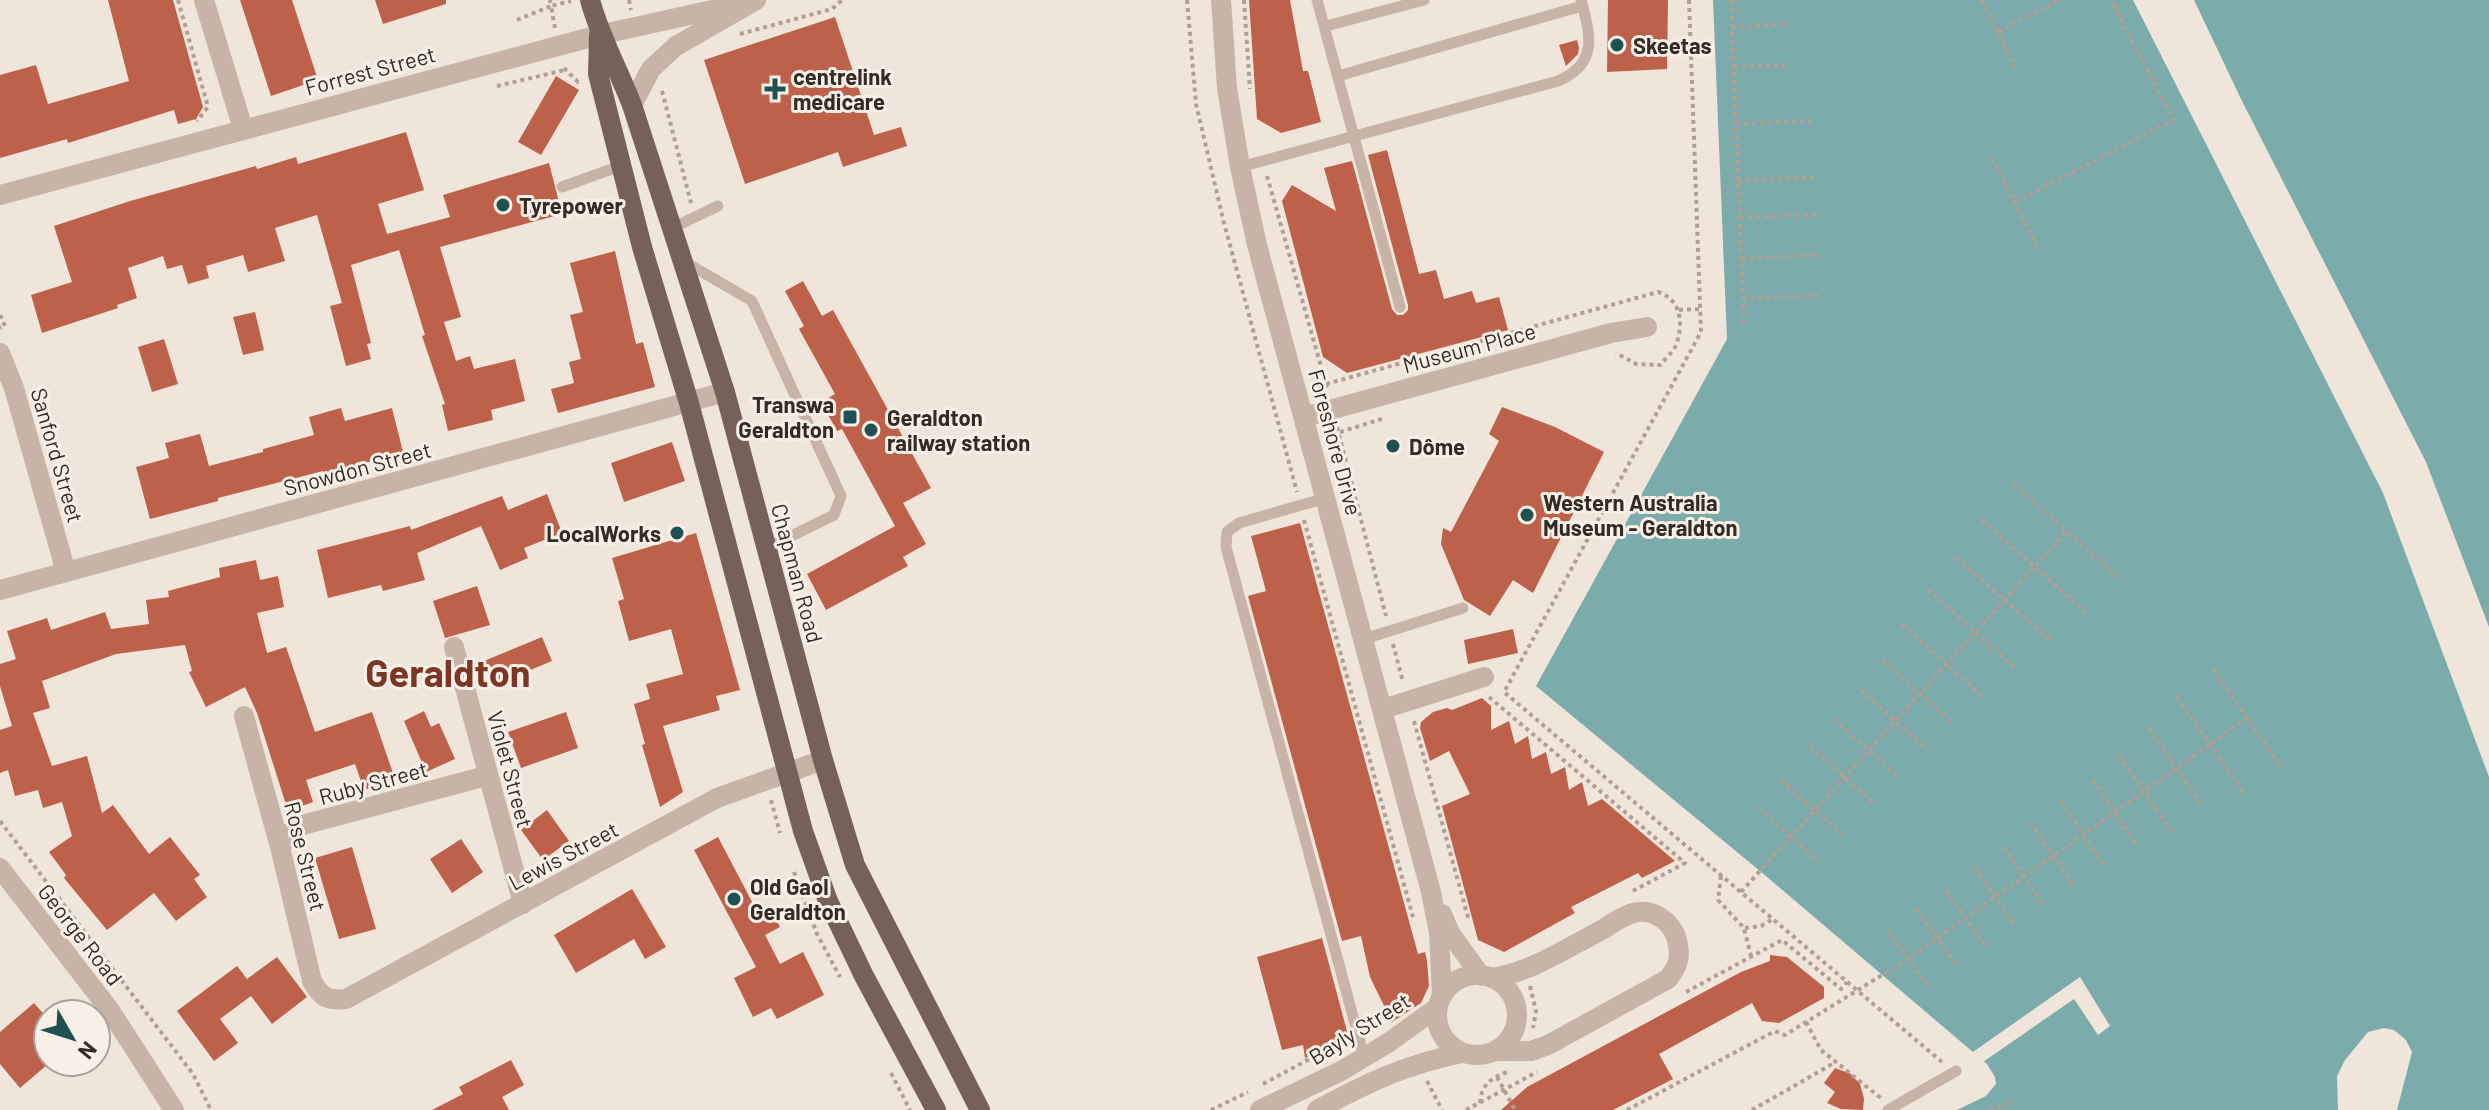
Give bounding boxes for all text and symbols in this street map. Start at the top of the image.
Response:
place label: Skeetas [1633,32,1712,58]
marker: Skeetas [1608,36,1626,54]
street label: Forrest Street [302,40,438,100]
place label: centrelink medicare [793,63,892,114]
marker: centrelink medicare [764,78,786,100]
place label: Tyrepower [519,192,623,218]
marker: Tyrepower [494,196,512,214]
street label: Museum Place [1400,317,1538,377]
street label: Foreshore Drive [1304,366,1368,518]
street label: Sanford Street [26,385,90,525]
place label: Transwa Geraldton [738,391,834,442]
place label: Geraldton railway station [887,404,1030,455]
marker: Transwa Geraldton [841,408,859,426]
marker: Geraldton railway station [862,421,880,439]
place label: Dôme [1409,433,1465,459]
street label: Snowdon Street [280,436,434,500]
marker: Dôme [1384,437,1402,455]
place label: Western Australia Museum - Geraldton [1543,489,1738,540]
street label: Chapman Road [767,501,829,645]
marker: Western Australia Museum - Geraldton [1518,506,1536,524]
place label: LocalWorks [546,520,661,546]
marker: LocalWorks [668,524,686,542]
district label: Geraldton [365,649,531,695]
street label: Violet Street [483,708,539,830]
street label: Ruby Street [316,755,430,809]
street label: Rose Street [280,798,332,914]
street label: Lewis Street [504,815,622,895]
place label: Old Gaol Geraldton [750,873,846,924]
street label: George Road [33,878,129,990]
marker: Old Gaol Geraldton [725,890,743,908]
street label: Bayly Street [1304,987,1414,1069]
north arrow [32,998,112,1078]
text: N [74,1037,103,1065]

